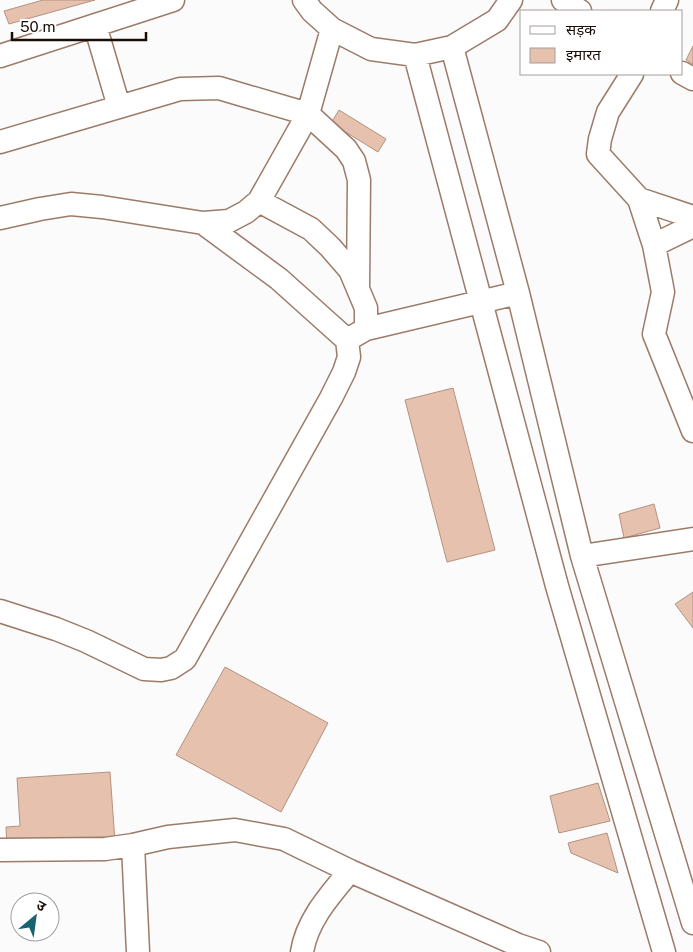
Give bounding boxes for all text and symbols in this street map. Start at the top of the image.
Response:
scale bar [12,10,146,42]
legend [520,10,683,75]
text: 50 m [20,18,55,35]
text: सड़क [566,21,596,38]
text: इमारत [566,46,601,63]
north arrow [10,892,60,942]
text: उ [34,897,49,915]

